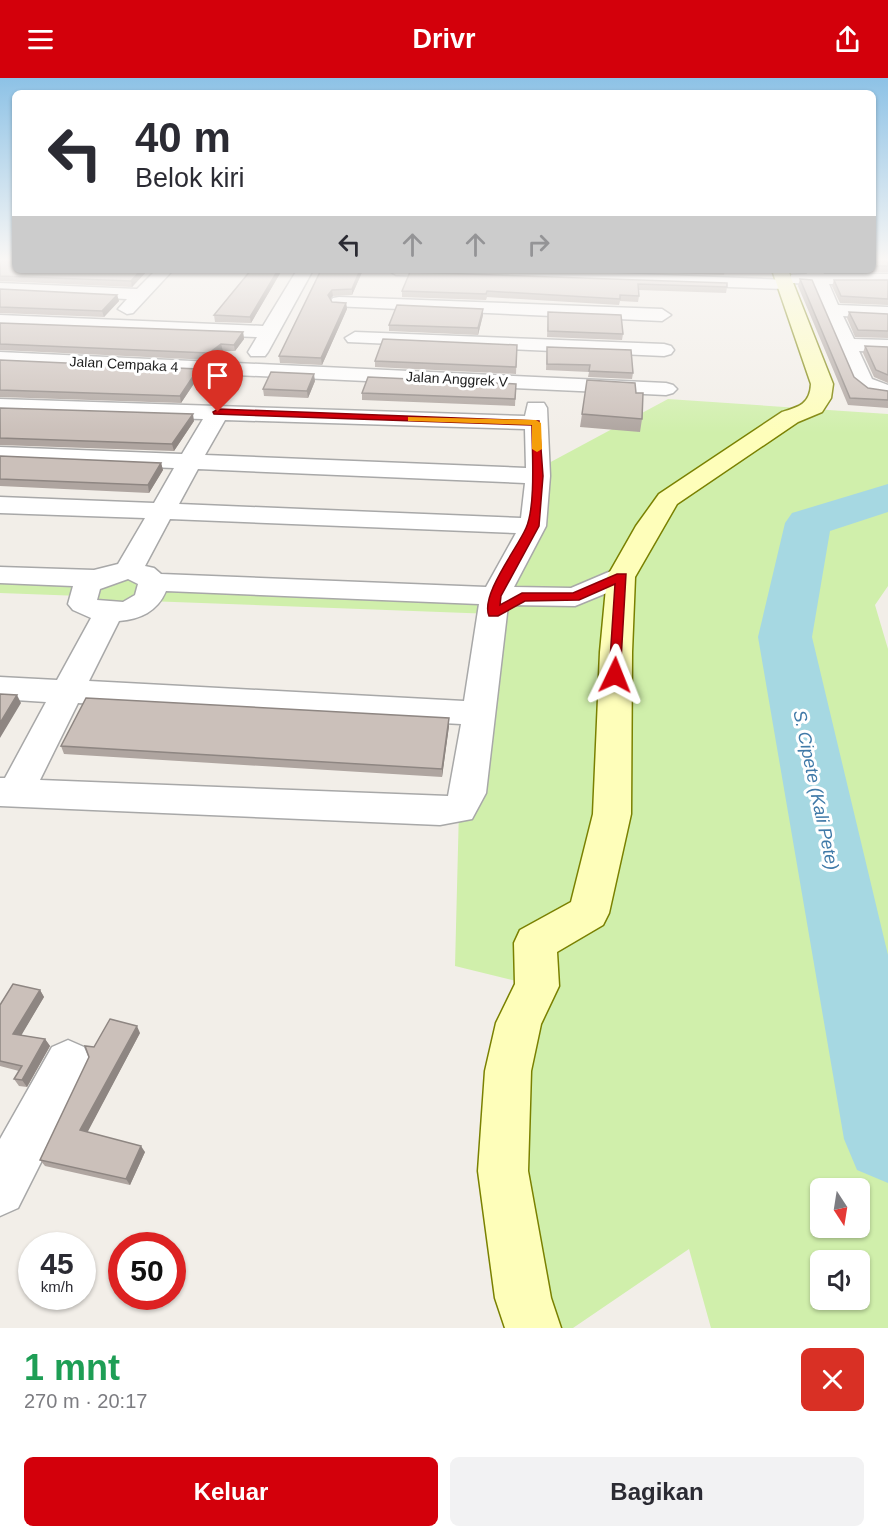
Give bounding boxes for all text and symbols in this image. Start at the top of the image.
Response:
icon: menu [24,23,57,56]
icon: share [831,23,864,56]
text: Drivr [412,24,476,54]
icon: left [36,114,114,192]
text: 40 m [135,114,231,161]
text: Belok kiri [135,163,245,193]
icon: left [333,228,366,261]
icon: ahead [396,228,429,261]
icon: ahead [459,228,492,261]
icon: right [522,228,555,261]
pin [192,350,243,412]
street label: Jalan Cempaka 4 [69,353,179,375]
icon: arrive [201,359,234,392]
street label: Jalan Anggrek V [406,368,509,390]
position arrow [583,643,647,707]
water label: S. Cipete (Kali Pete) [789,708,843,872]
north arrow [810,1178,870,1238]
map controls [810,1178,870,1310]
speed limit sign: 50 [108,1232,186,1310]
text: 45 [40,1247,74,1280]
button: sound [810,1250,870,1310]
text: km/h [41,1278,73,1295]
text: 1 mnt [24,1347,120,1388]
button: close [801,1348,864,1411]
text: 270 m · 20:17 [24,1390,147,1412]
button: Keluar [24,1457,438,1526]
button: Bagikan [450,1457,864,1526]

